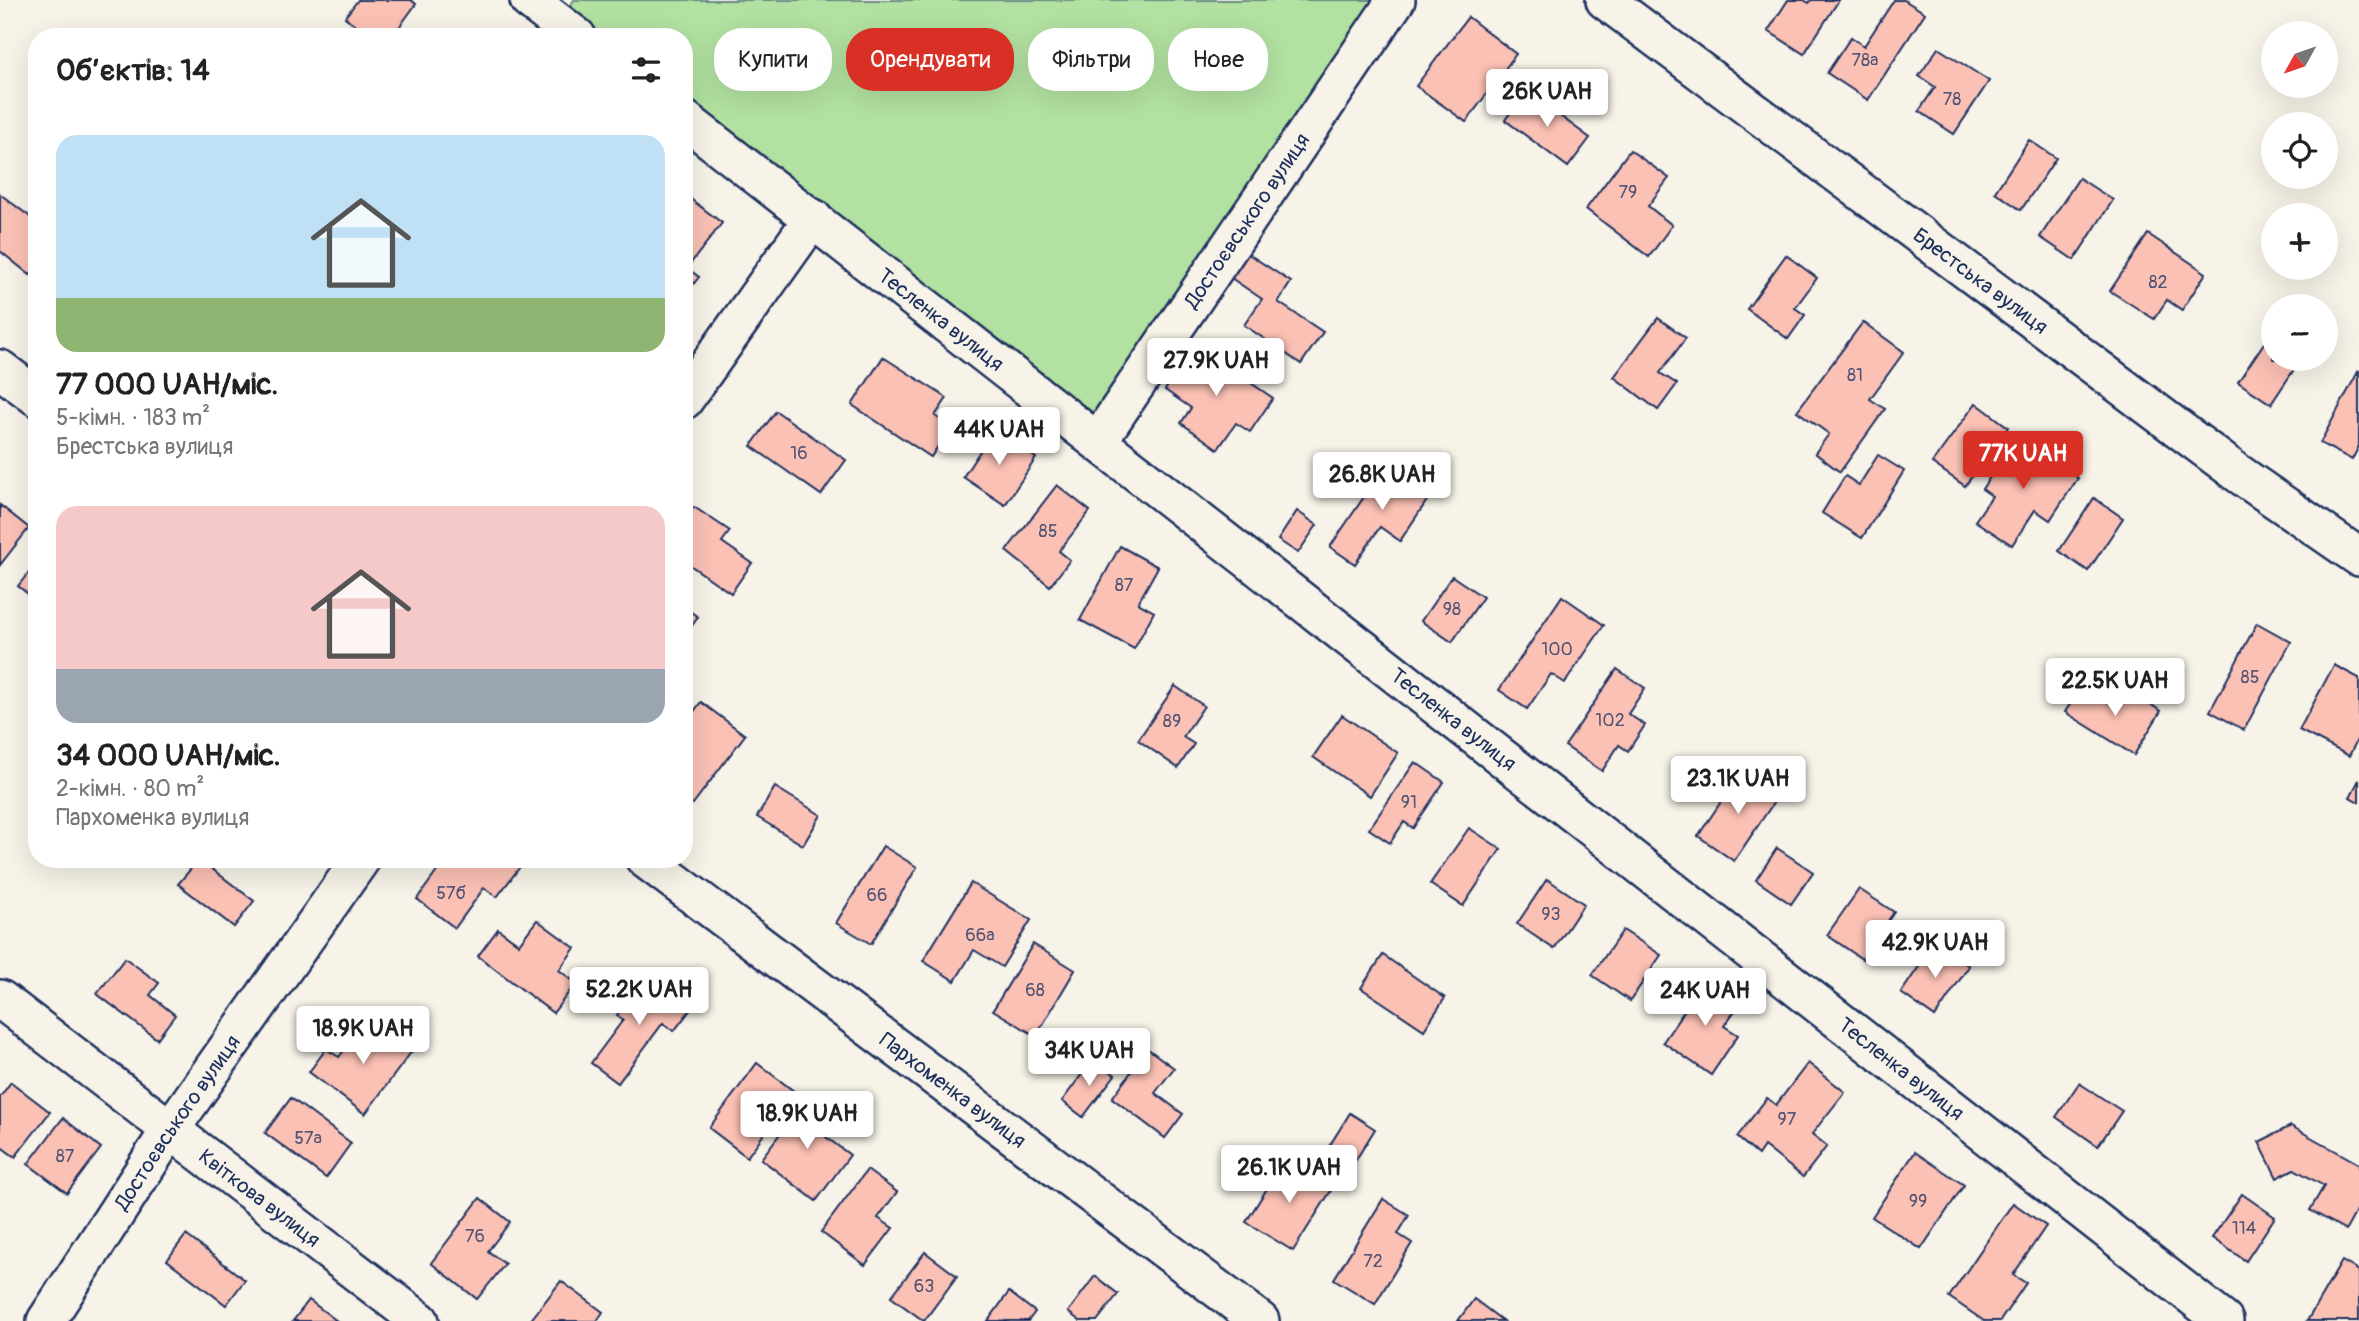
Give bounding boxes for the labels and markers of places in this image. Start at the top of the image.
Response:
pin: 26K UAH [1482,69,1612,129]
pin: 27.9K UAH [1136,338,1296,398]
pin: 44K UAH [934,407,1064,467]
pin: 77K UAH [1958,432,2088,491]
pin: 26.8K UAH [1302,452,1462,512]
pin: 22.5K UAH [2035,658,2195,718]
pin: 23.1K UAH [1658,756,1818,816]
pin: 42.9K UAH [1855,920,2015,980]
pin: 52.2K UAH [559,968,719,1027]
pin: 24K UAH [1640,968,1770,1028]
pin: 18.9K UAH [283,1006,443,1066]
pin: 34K UAH [1024,1028,1154,1088]
pin: 18.9K UAH [727,1092,887,1151]
pin: 26.1K UAH [1209,1146,1369,1205]

